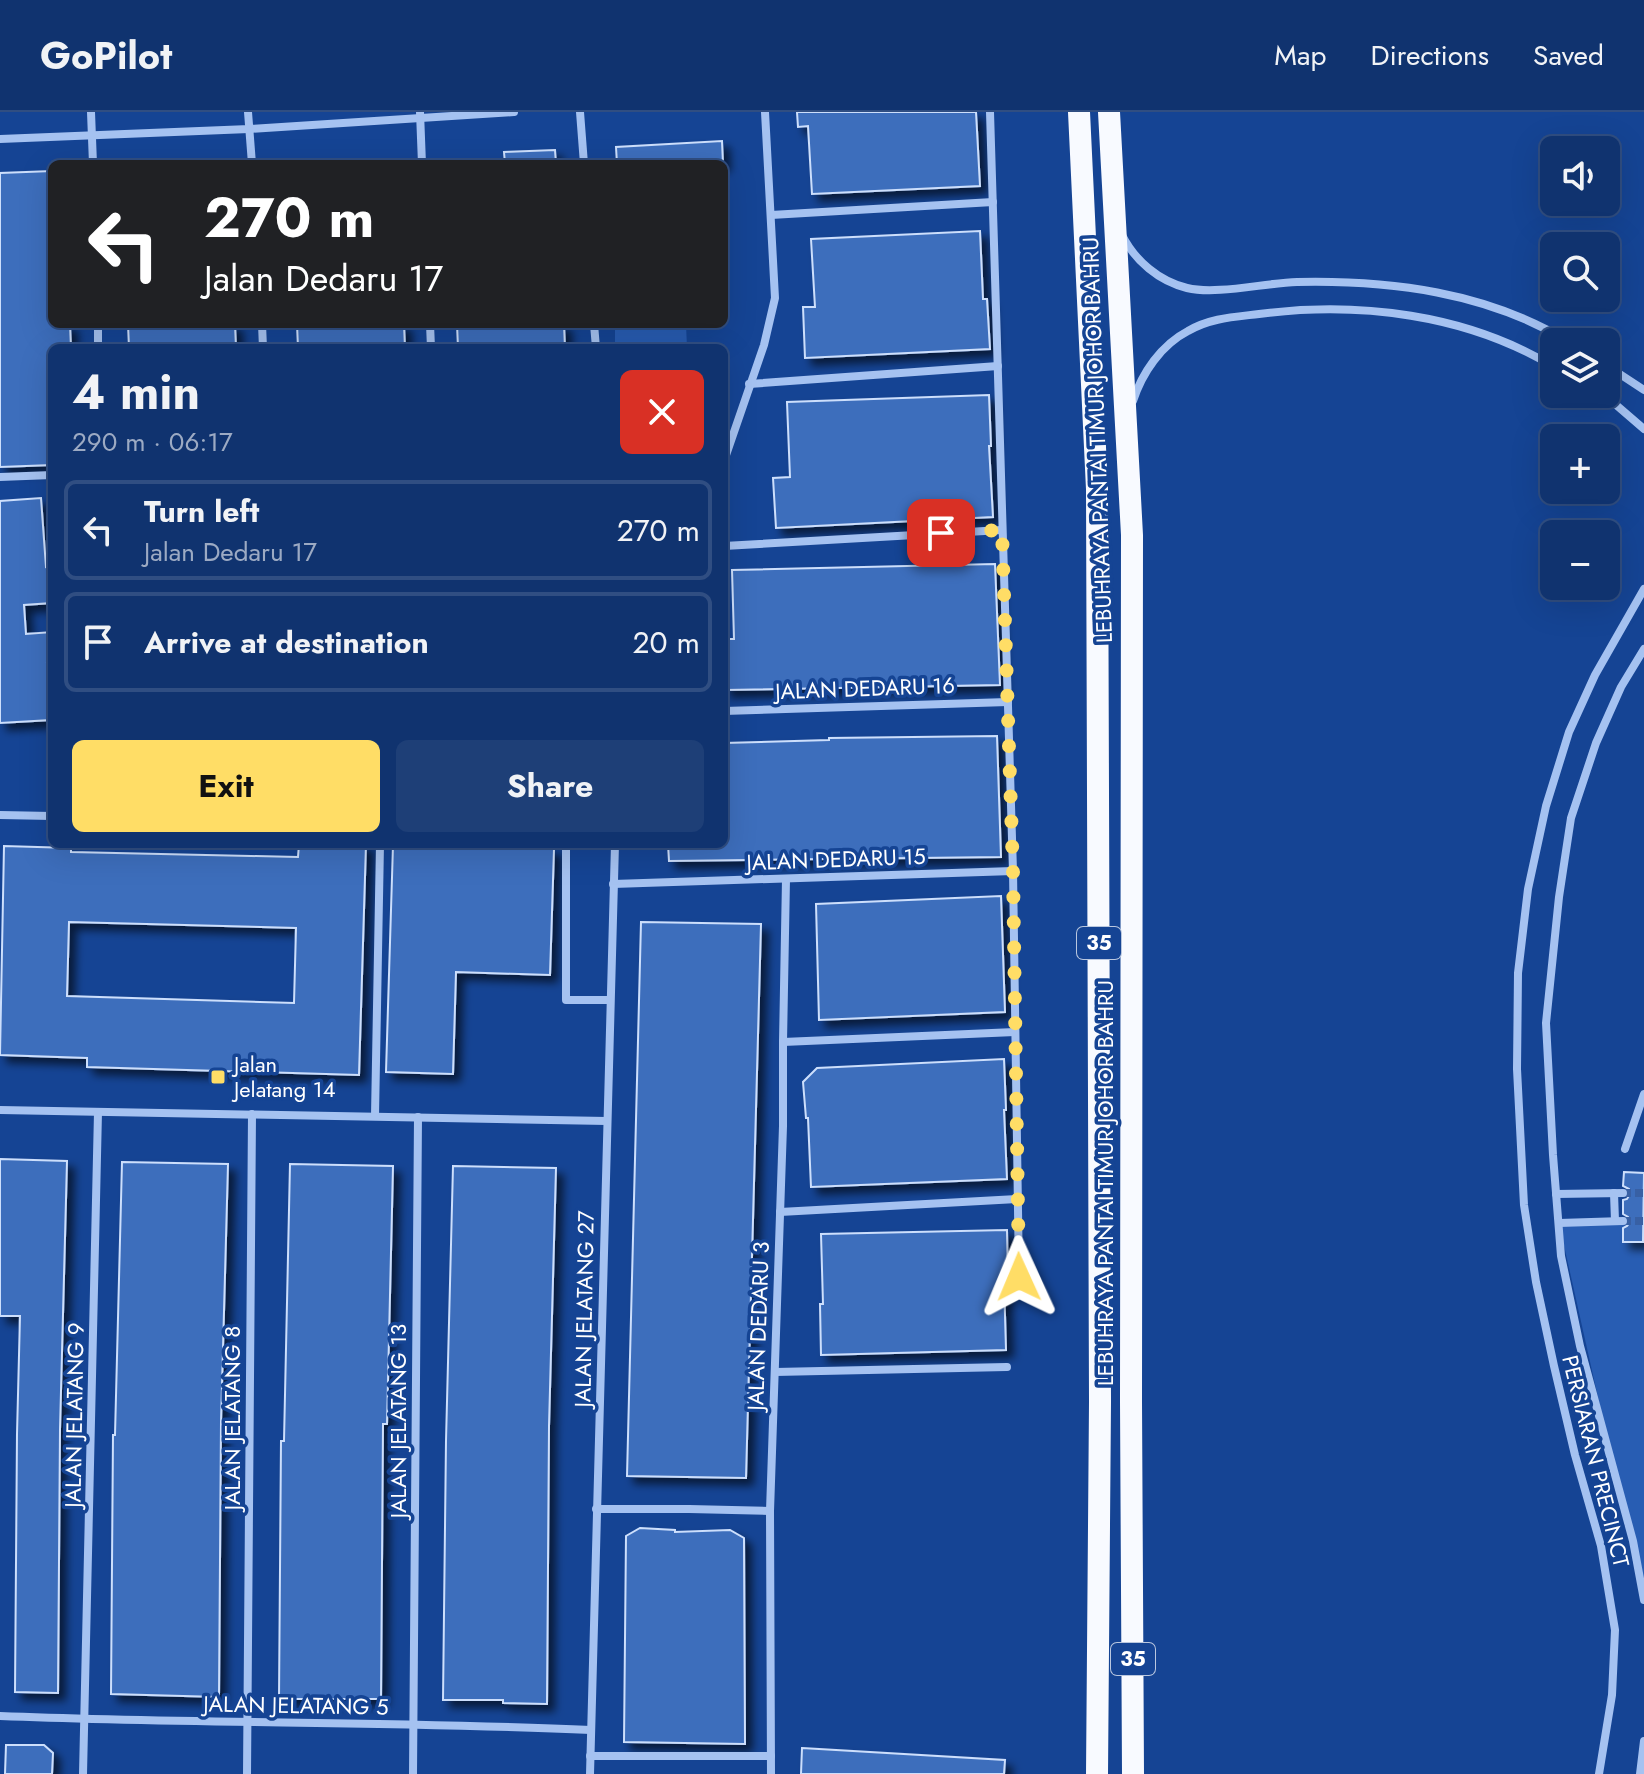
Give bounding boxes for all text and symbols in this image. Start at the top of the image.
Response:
text: GoPilot [40,28,172,83]
text: Map [1274,35,1326,76]
text: Directions [1370,35,1489,76]
text: Saved [1533,35,1604,76]
map controls [1540,136,1620,600]
button: sound [1540,136,1620,216]
text: 270 m [204,177,374,258]
icon: left [72,192,176,296]
button: search [1540,232,1620,312]
street label: LEBUHRAYA PANTAI TIMUR JOHOR BAHRU [1074,237,1120,643]
text: Jalan Dedaru 17 [204,252,443,304]
button: layers [1540,328,1620,408]
text: 4 min [72,358,200,427]
button: close [620,370,704,454]
text: 290 m · 06:17 [72,423,233,461]
button: + [1540,424,1620,504]
text: Turn left [144,490,259,533]
pin [907,499,975,567]
icon: left [76,508,120,552]
text: 270 m [617,509,700,552]
icon: arrive [919,511,963,555]
button: − [1540,520,1620,600]
text: Jalan Dedaru 17 [144,533,317,571]
icon: arrive [76,620,120,664]
text: Arrive at destination [144,621,429,664]
text: 20 m [633,621,700,664]
street label: JALAN DEDARU 16 [772,669,955,707]
button: Exit [72,740,380,832]
button: Share [396,740,704,832]
street label: JALAN DEDARU 15 [743,840,926,878]
road number: 35 [1077,927,1121,959]
street label: LEBUHRAYA PANTAI TIMUR JOHOR BAHRU [1089,980,1121,1386]
place label: Jalan Jelatang 14 [231,1048,336,1105]
marker: Jalan Jelatang 14 [209,1068,227,1086]
street label: JALAN JELATANG 27 [566,1210,602,1411]
position arrow [977,1235,1061,1319]
street label: JALAN DEDARU 3 [739,1241,777,1414]
street label: JALAN JELATANG 9 [56,1322,92,1511]
street label: JALAN JELATANG 13 [382,1324,414,1521]
street label: JALAN JELATANG 8 [216,1326,248,1513]
street label: PERSIARAN PRECINCT [1554,1352,1638,1571]
road number: 35 [1111,1643,1155,1675]
street label: JALAN JELATANG 5 [200,1687,389,1723]

